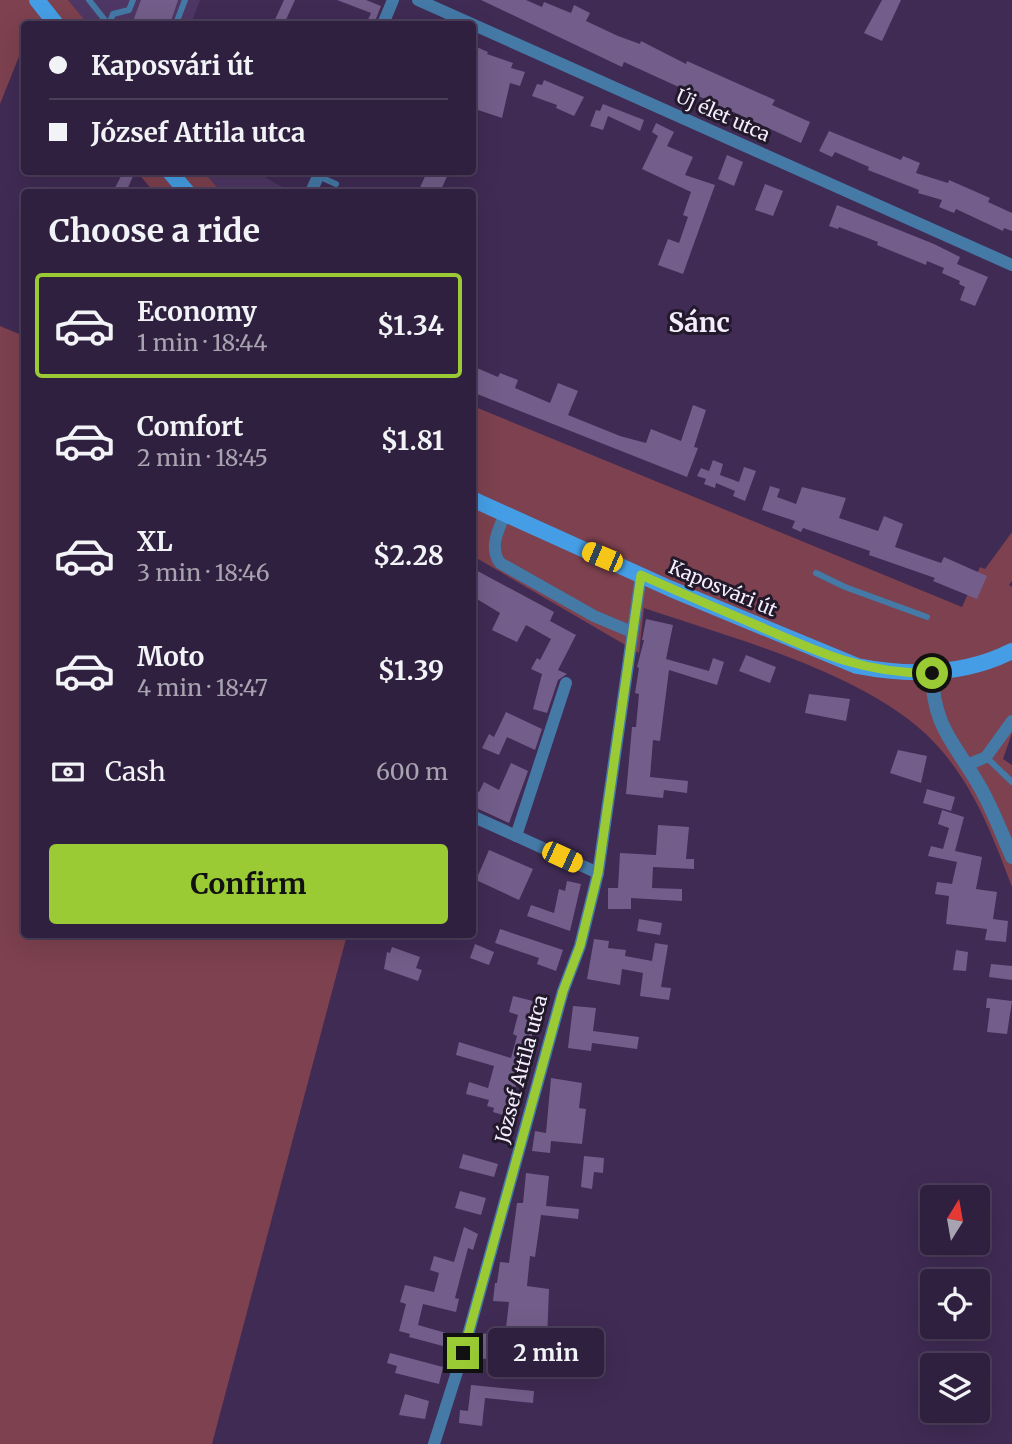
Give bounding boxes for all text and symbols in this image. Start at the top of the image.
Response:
text: Kaposvári út [91,49,254,82]
street label: Új élet utca [672,84,774,146]
text: József Attila utca [91,116,306,149]
text: Choose a ride [49,211,260,251]
icon: car [53,294,116,357]
text: Economy [137,295,257,328]
district label: Sánc [668,306,730,339]
text: $1.34 [377,309,444,342]
text: 1 min · 18:44 [137,328,267,357]
icon: car [53,409,116,472]
text: Comfort [137,410,243,443]
text: $1.81 [381,424,444,457]
text: 2 min · 18:45 [137,443,268,472]
icon: car [53,524,116,587]
text: XL [137,525,173,558]
text: $2.28 [373,539,444,572]
car [579,539,626,575]
street label: Kaposvári út [665,554,781,622]
text: 3 min · 18:46 [137,558,270,587]
icon: car [53,639,116,702]
text: Moto [137,640,204,673]
text: $1.39 [378,654,444,687]
route start [916,657,948,689]
text: 4 min · 18:47 [137,673,268,702]
icon: cash [49,753,87,791]
text: Cash [105,755,166,788]
text: 600 m [376,757,448,786]
car [539,839,586,875]
button: Confirm [49,844,448,924]
street label: József Attila utca [489,992,552,1147]
north arrow [920,1185,990,1255]
map controls [920,1185,990,1423]
button: locate [920,1269,990,1339]
callout: 2 min [488,1328,603,1378]
route end [447,1337,479,1369]
text: 2 min [513,1338,579,1367]
button: layers [920,1353,990,1423]

